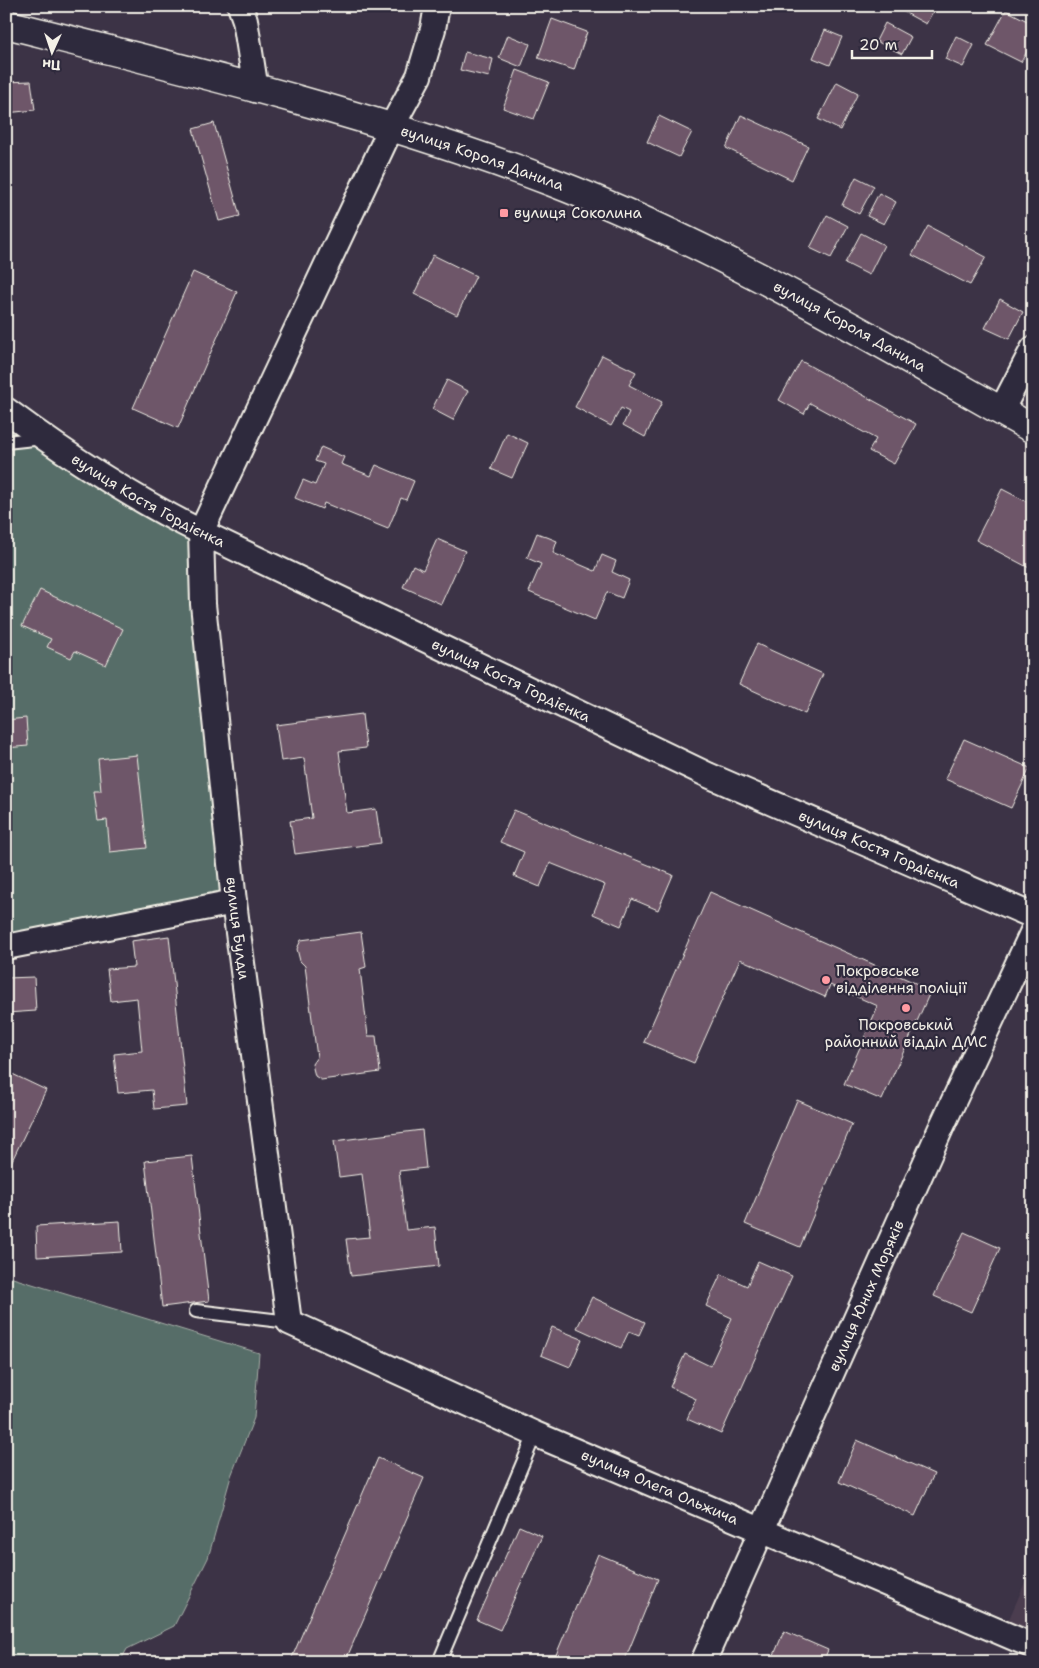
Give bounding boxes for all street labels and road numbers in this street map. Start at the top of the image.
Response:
street label: вулиця Короля Данила [398,121,567,196]
street label: вулиця Короля Данила [770,276,930,377]
street label: вулиця Костя Гордієнка [68,449,229,552]
street label: вулиця Костя Гордієнка [428,634,594,727]
street label: вулиця Костя Гордієнка [795,805,963,893]
street label: вулиця Булди [221,876,254,981]
street label: вулиця Юних Моряків [824,1217,909,1375]
street label: вулиця Олега Ольжича [578,1445,742,1530]

